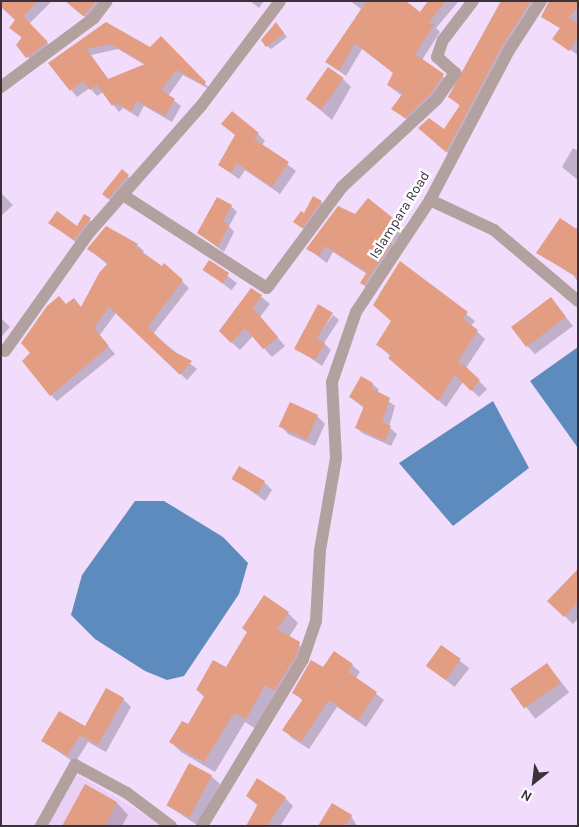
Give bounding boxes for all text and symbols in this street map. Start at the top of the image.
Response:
street label: Islampara Road [366,168,434,262]
north arrow [509,757,559,807]
text: N [518,786,535,805]

